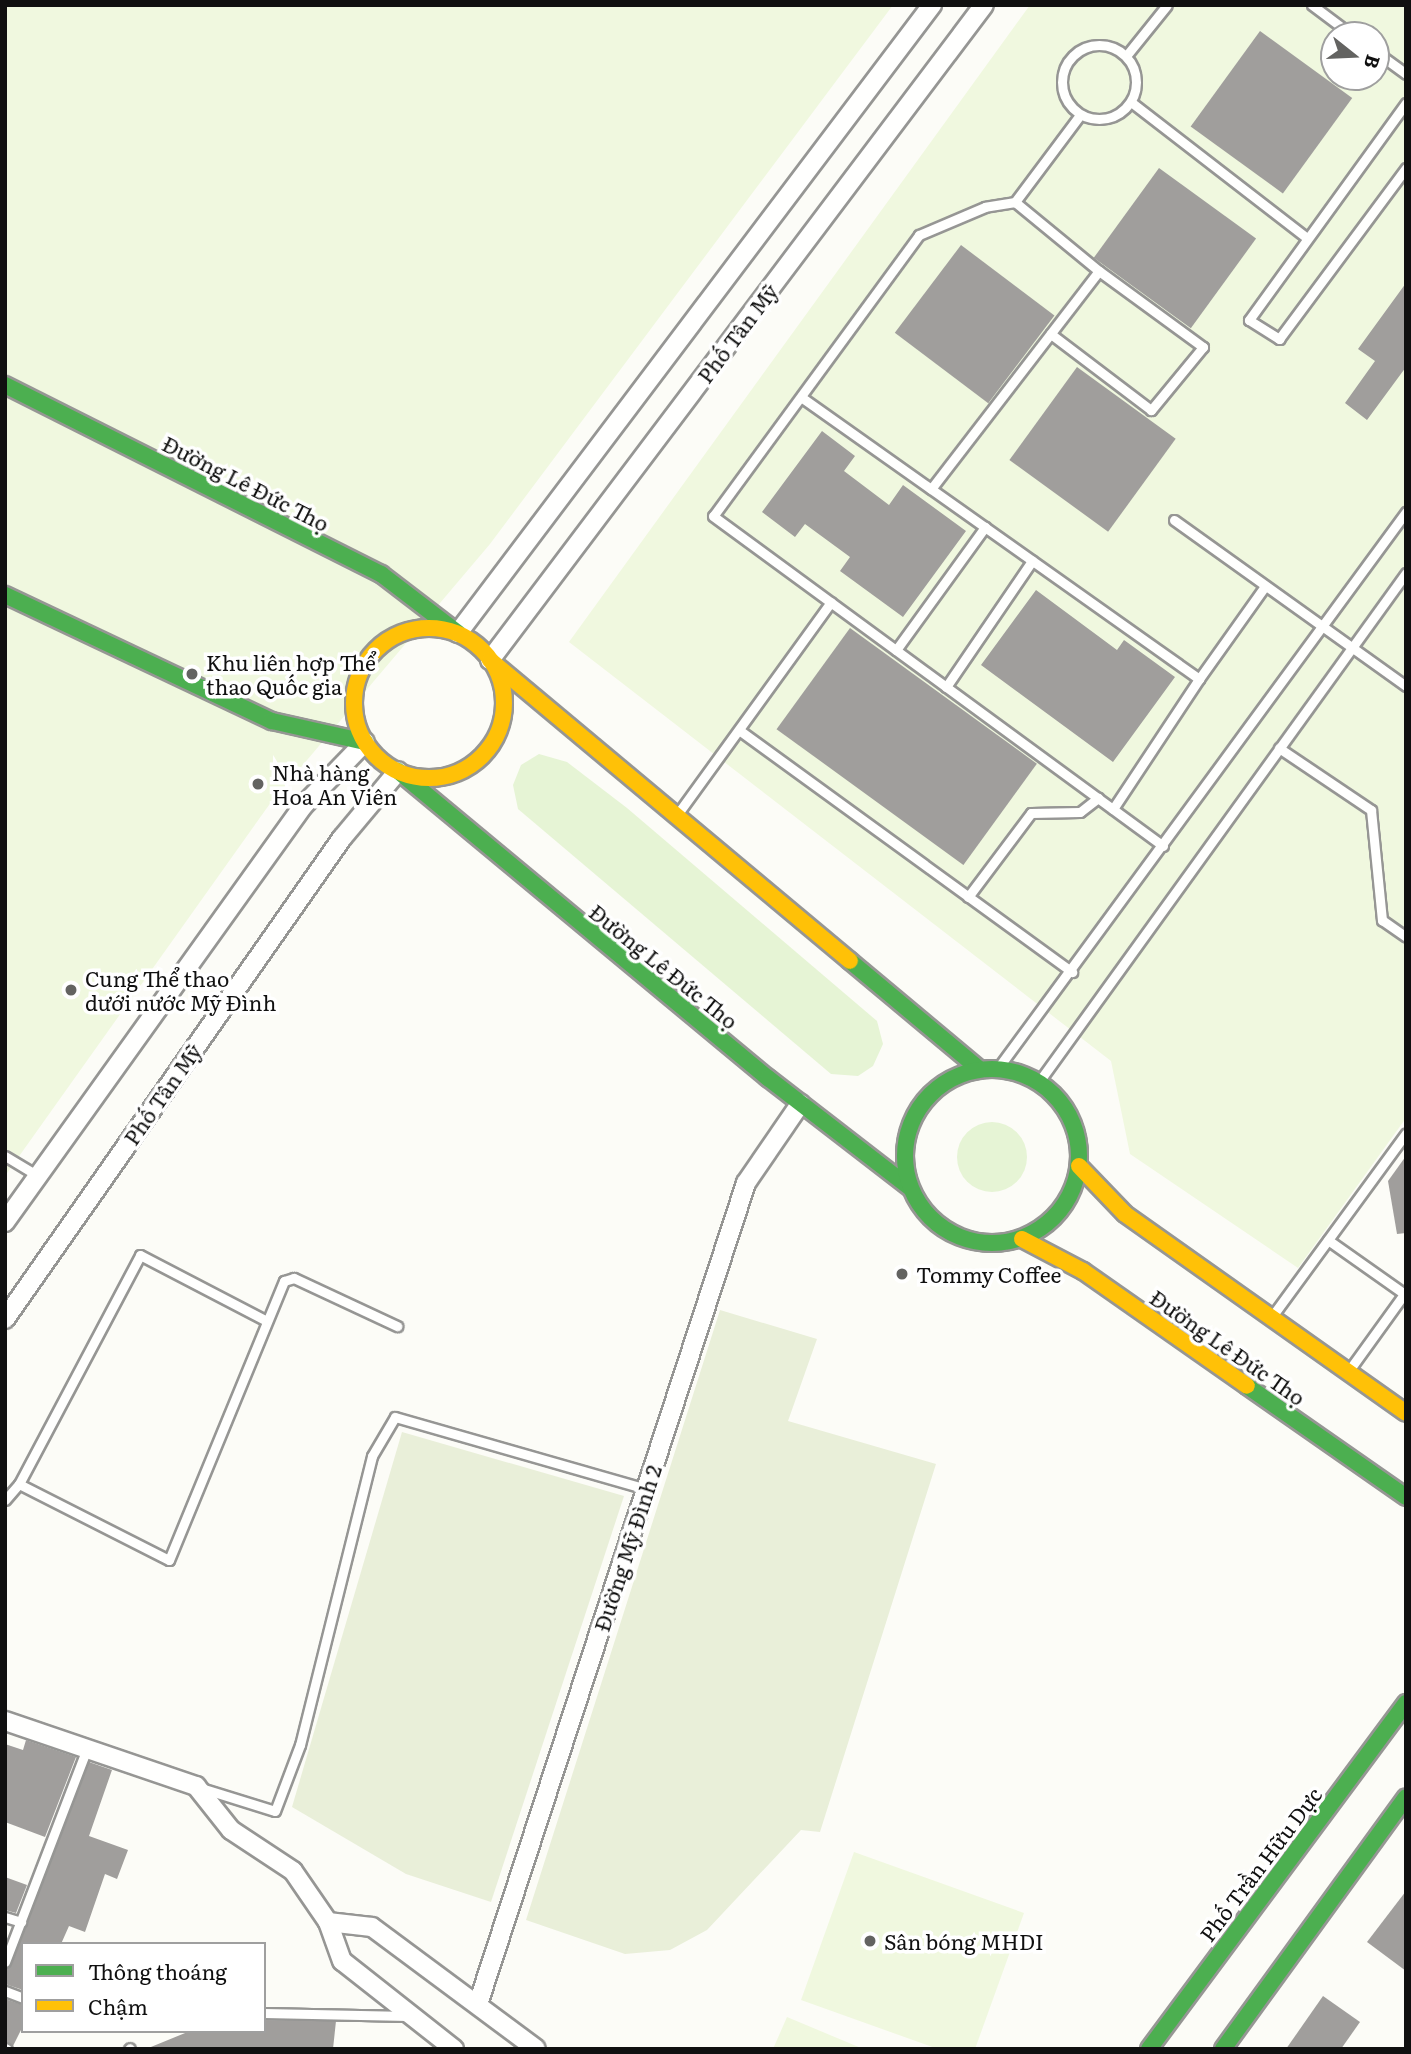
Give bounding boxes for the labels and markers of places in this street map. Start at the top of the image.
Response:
place label: Khu liên hợp Thể thao Quốc gia [206,649,376,699]
marker: Khu liên hợp Thể thao Quốc gia [184,666,200,682]
place label: Nhà hàng Hoa An Viên [272,759,397,809]
marker: Nhà hàng Hoa An Viên [250,776,266,792]
place label: Cung Thể thao dưới nước Mỹ Đình [85,965,276,1015]
marker: Cung Thể thao dưới nước Mỹ Đình [63,982,79,998]
place label: Tommy Coffee [916,1261,1061,1287]
marker: Tommy Coffee [894,1266,910,1282]
place label: Sân bóng MHDI [884,1928,1044,1954]
marker: Sân bóng MHDI [862,1933,878,1949]

